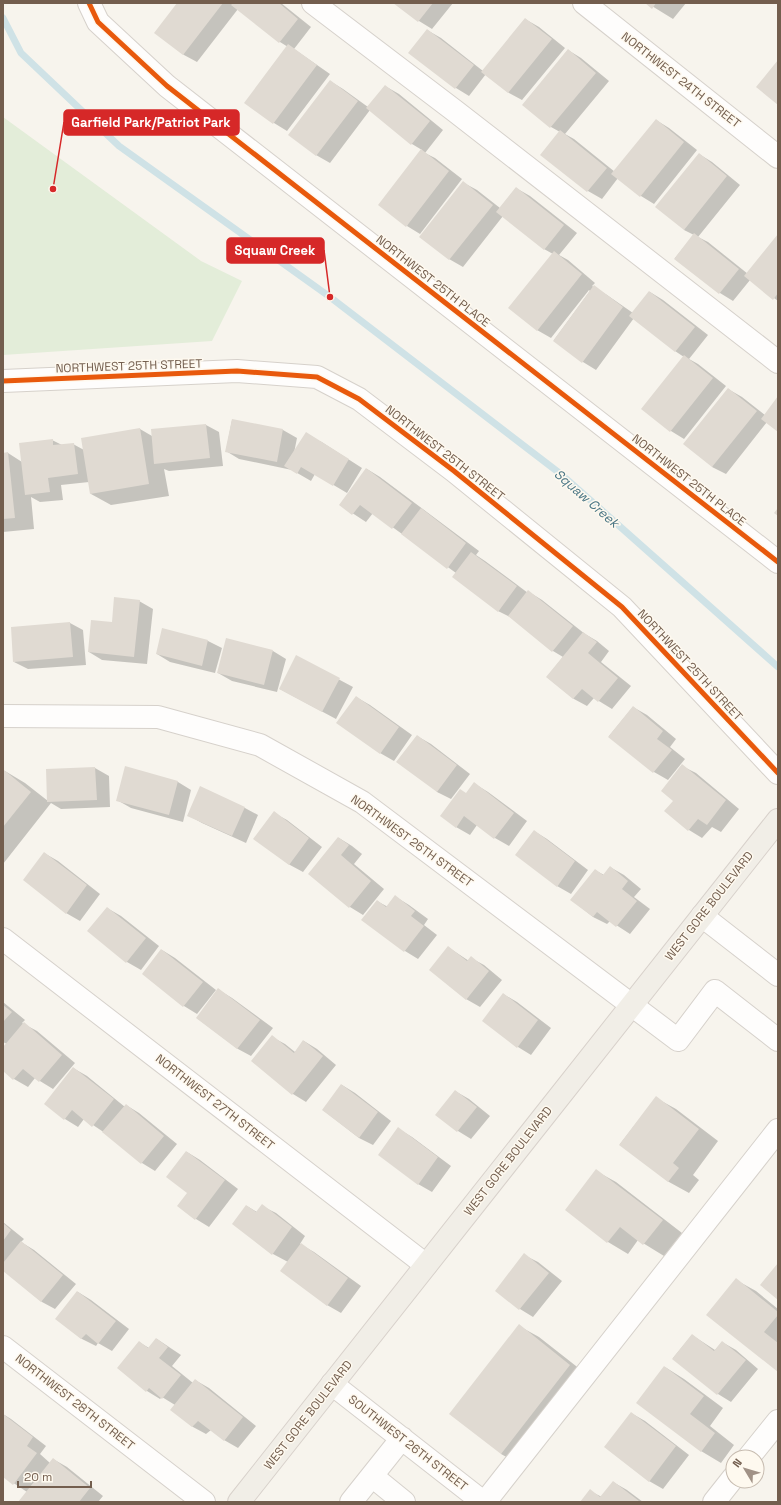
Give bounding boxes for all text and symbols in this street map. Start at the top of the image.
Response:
street label: NORTHWEST 24TH STREET [618,28,744,132]
callout: Garfield Park/Patriot Park [64,110,239,135]
text: Garfield Park/Patriot Park [71,114,231,131]
street label: NORTHWEST 25TH PLACE [373,231,493,331]
callout: Squaw Creek [227,238,324,263]
text: Squaw Creek [235,242,316,259]
street label: NORTHWEST 25TH STREET [55,355,203,377]
street label: NORTHWEST 25TH STREET [382,401,508,505]
street label: NORTHWEST 25TH PLACE [629,430,749,530]
water label: Squaw Creek [551,465,624,533]
street label: NORTHWEST 25TH STREET [634,606,746,724]
street label: NORTHWEST 26TH STREET [348,791,476,891]
street label: WEST GORE BOULEVARD [661,848,757,964]
street label: NORTHWEST 27TH STREET [152,1051,278,1153]
street label: WEST GORE BOULEVARD [460,1103,556,1219]
street label: NORTHWEST 28TH STREET [12,1350,138,1454]
street label: WEST GORE BOULEVARD [260,1357,356,1473]
street label: SOUTHWEST 26TH STREET [345,1391,471,1495]
north arrow [725,1449,765,1489]
text: N [729,1456,745,1470]
scale bar [18,1463,91,1489]
text: 20 m [24,1469,52,1485]

